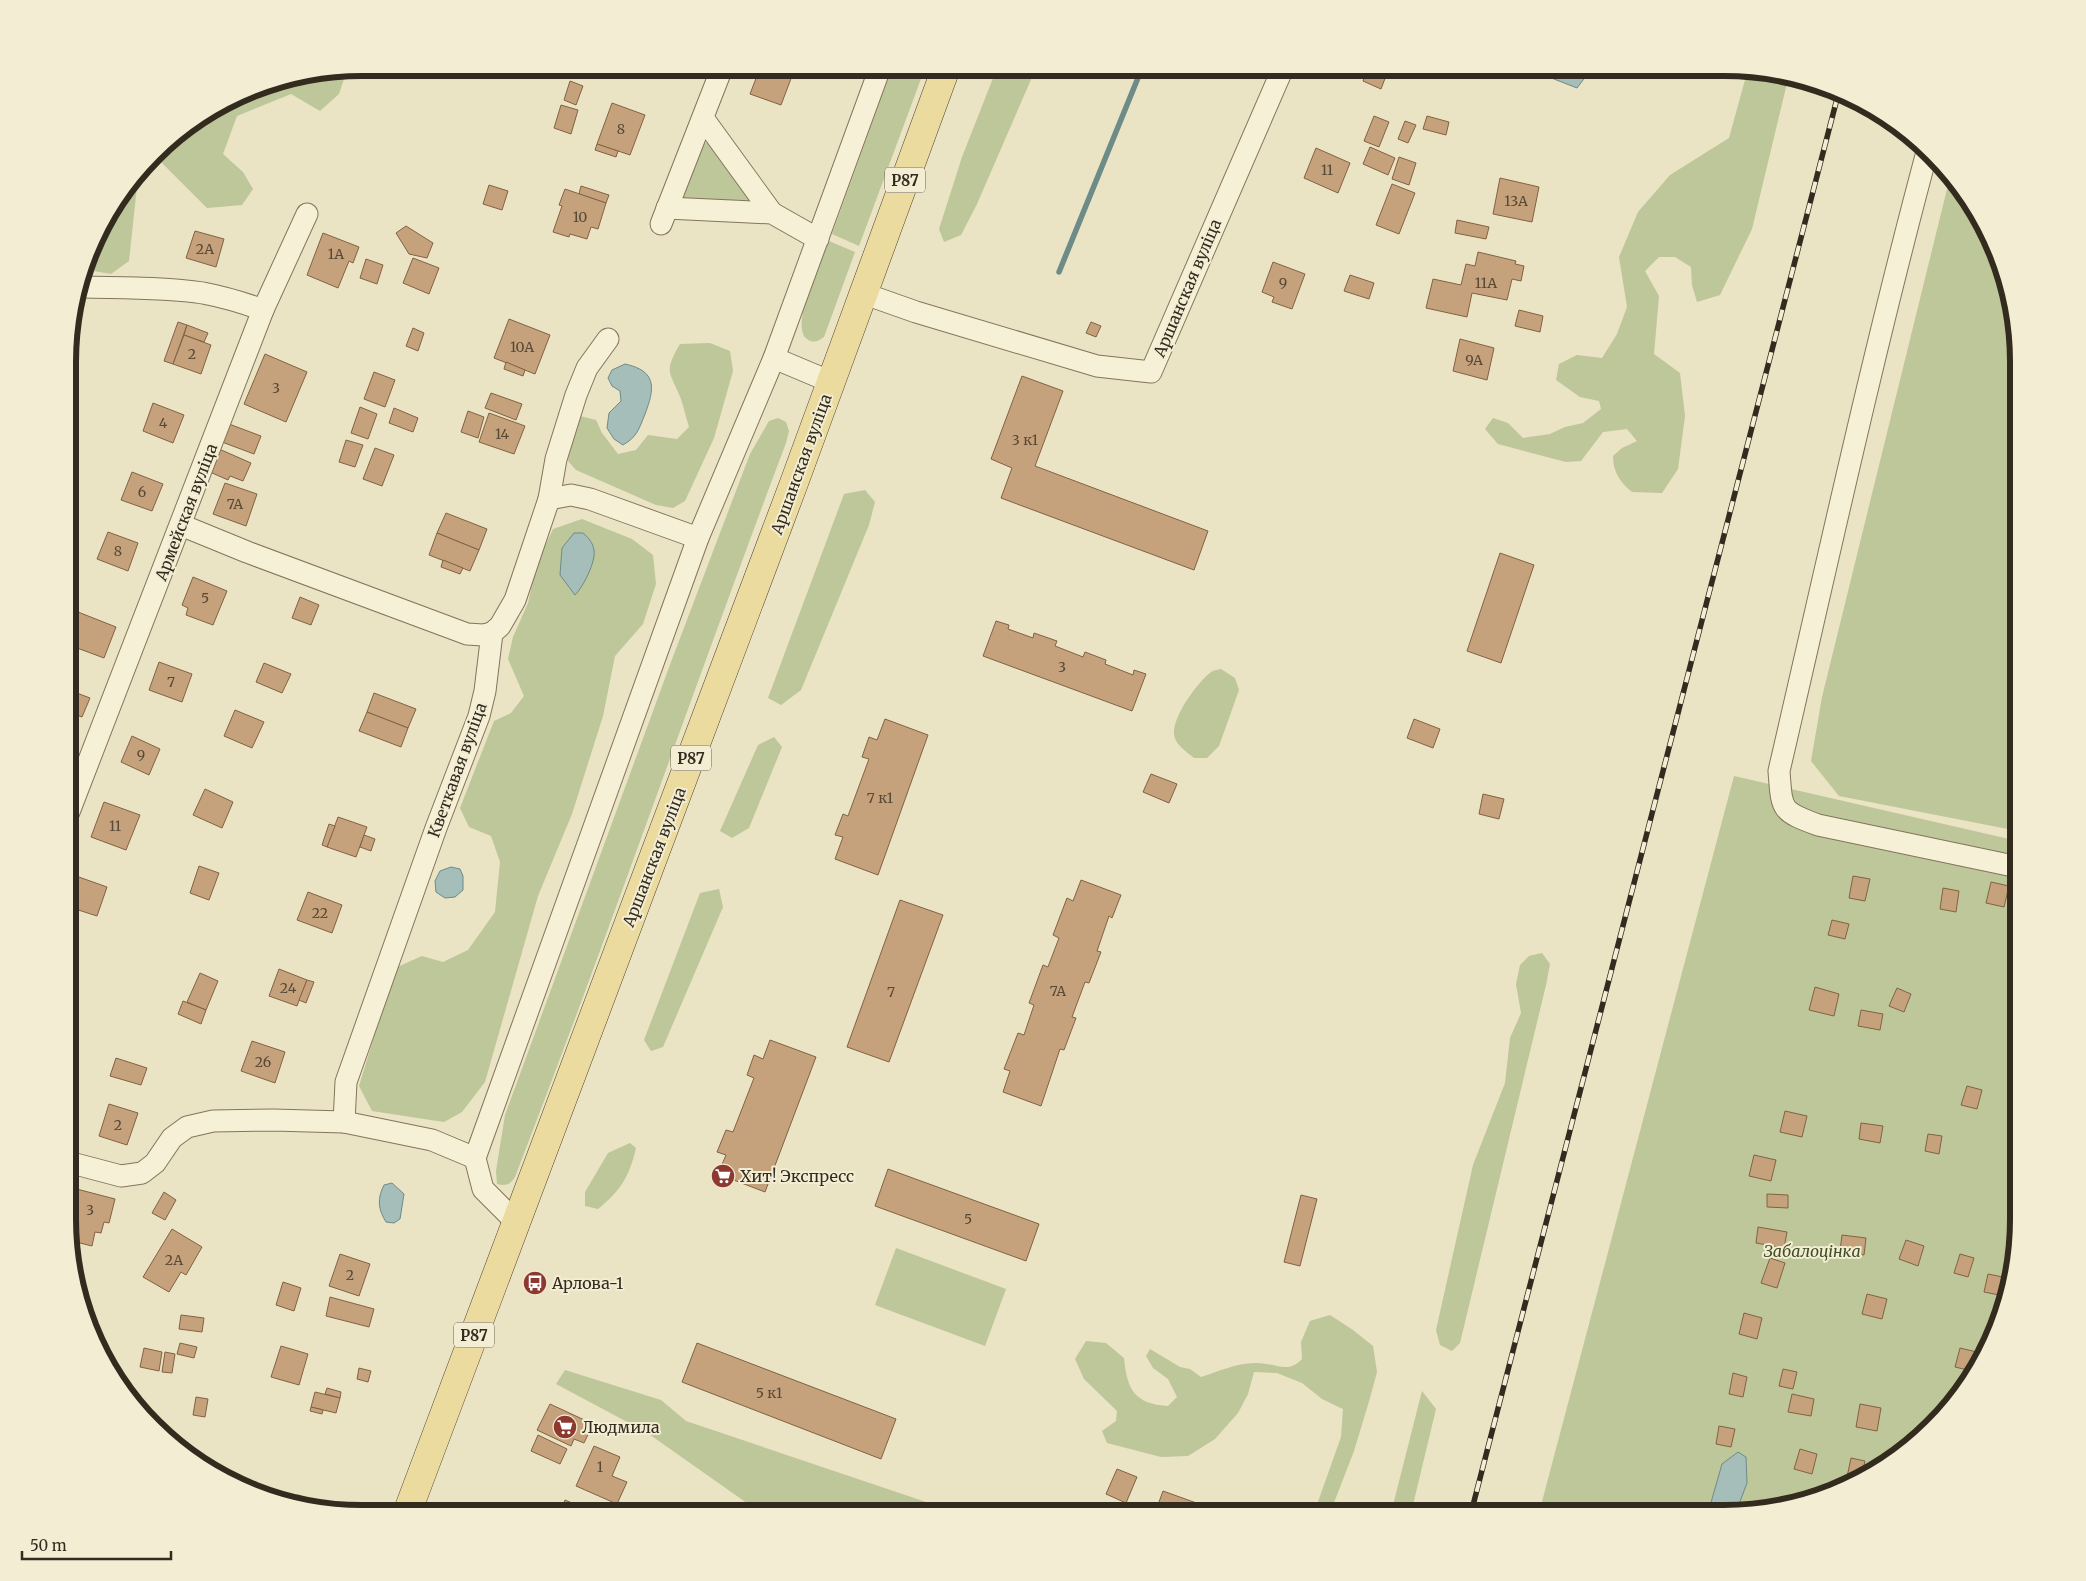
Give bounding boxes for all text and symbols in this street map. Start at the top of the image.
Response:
house number: 8 [617,120,625,138]
house number: 11 [1321,161,1333,179]
road number: Р87 [885,168,925,192]
house number: 13А [1504,192,1528,210]
house number: 10 [573,208,587,226]
street label: Аршанская вуліца [1148,215,1225,361]
house number: 2А [196,240,214,258]
house number: 1А [328,245,344,263]
house number: 9 [1279,274,1287,292]
house number: 11А [1475,274,1497,292]
house number: 10А [510,338,534,356]
house number: 2 [188,345,196,363]
house number: 9А [1465,351,1483,369]
house number: 3 [272,379,280,397]
street label: Аршанская вуліца [766,391,836,538]
house number: 4 [159,414,168,432]
house number: 14 [495,425,509,443]
house number: 3 к1 [1012,431,1038,449]
street label: Армейская вуліца [150,440,222,584]
house number: 6 [138,483,146,501]
house number: 7А [227,495,243,513]
house number: 8 [114,542,122,560]
house number: 5 [201,589,209,607]
house number: 3 [1058,658,1066,676]
house number: 7 [167,673,175,691]
street label: Кветкавая вуліца [423,699,491,840]
house number: 9 [137,746,145,764]
road number: Р87 [671,746,711,770]
street label: Аршанская вуліца [618,784,690,931]
house number: 7 к1 [867,789,893,807]
house number: 11 [109,817,121,835]
house number: 22 [312,904,328,922]
house number: 24 [280,979,297,997]
house number: 7А [1050,982,1066,1000]
house number: 7 [887,983,895,1001]
house number: 26 [255,1053,271,1071]
house number: 2 [114,1116,122,1134]
supermarket icon: Хит! Экспресс [710,1163,736,1189]
place label: Хит! Экспресс [740,1166,854,1186]
house number: 3 [86,1201,94,1219]
house number: 5 [964,1210,972,1228]
park label: Забалоцінка [1763,1241,1861,1261]
house number: 2А [165,1251,183,1269]
house number: 2 [346,1266,354,1284]
bus stop icon: Арлова-1 [522,1270,548,1296]
place label: Арлова-1 [551,1273,623,1293]
road number: Р87 [454,1322,494,1348]
house number: 5 к1 [756,1384,782,1402]
supermarket icon: Людмила [552,1414,578,1440]
place label: Людмила [582,1417,660,1437]
house number: 1 [597,1458,603,1476]
scale bar [22,1528,171,1560]
text: 50 m [30,1536,67,1555]

